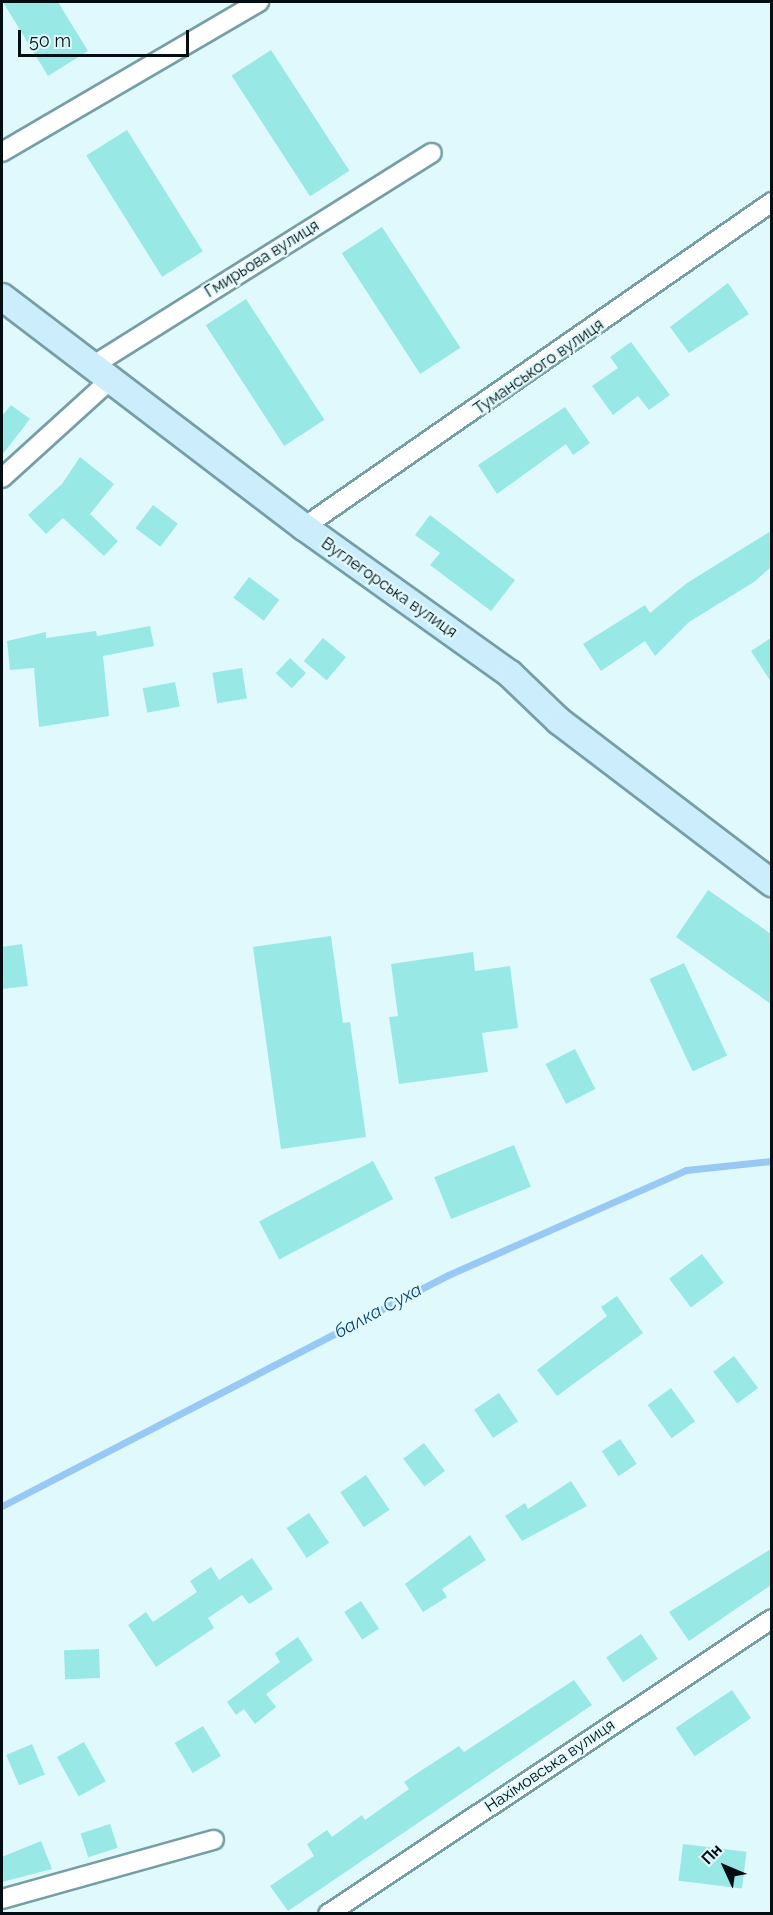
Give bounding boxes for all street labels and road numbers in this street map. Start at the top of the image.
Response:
street label: Гмирьова вулиця [201,216,323,302]
street label: Туманського вулиця [470,315,608,419]
street label: Вуглегорська вулиця [317,534,461,642]
street label: Нахімовська вулиця [481,1715,619,1817]

